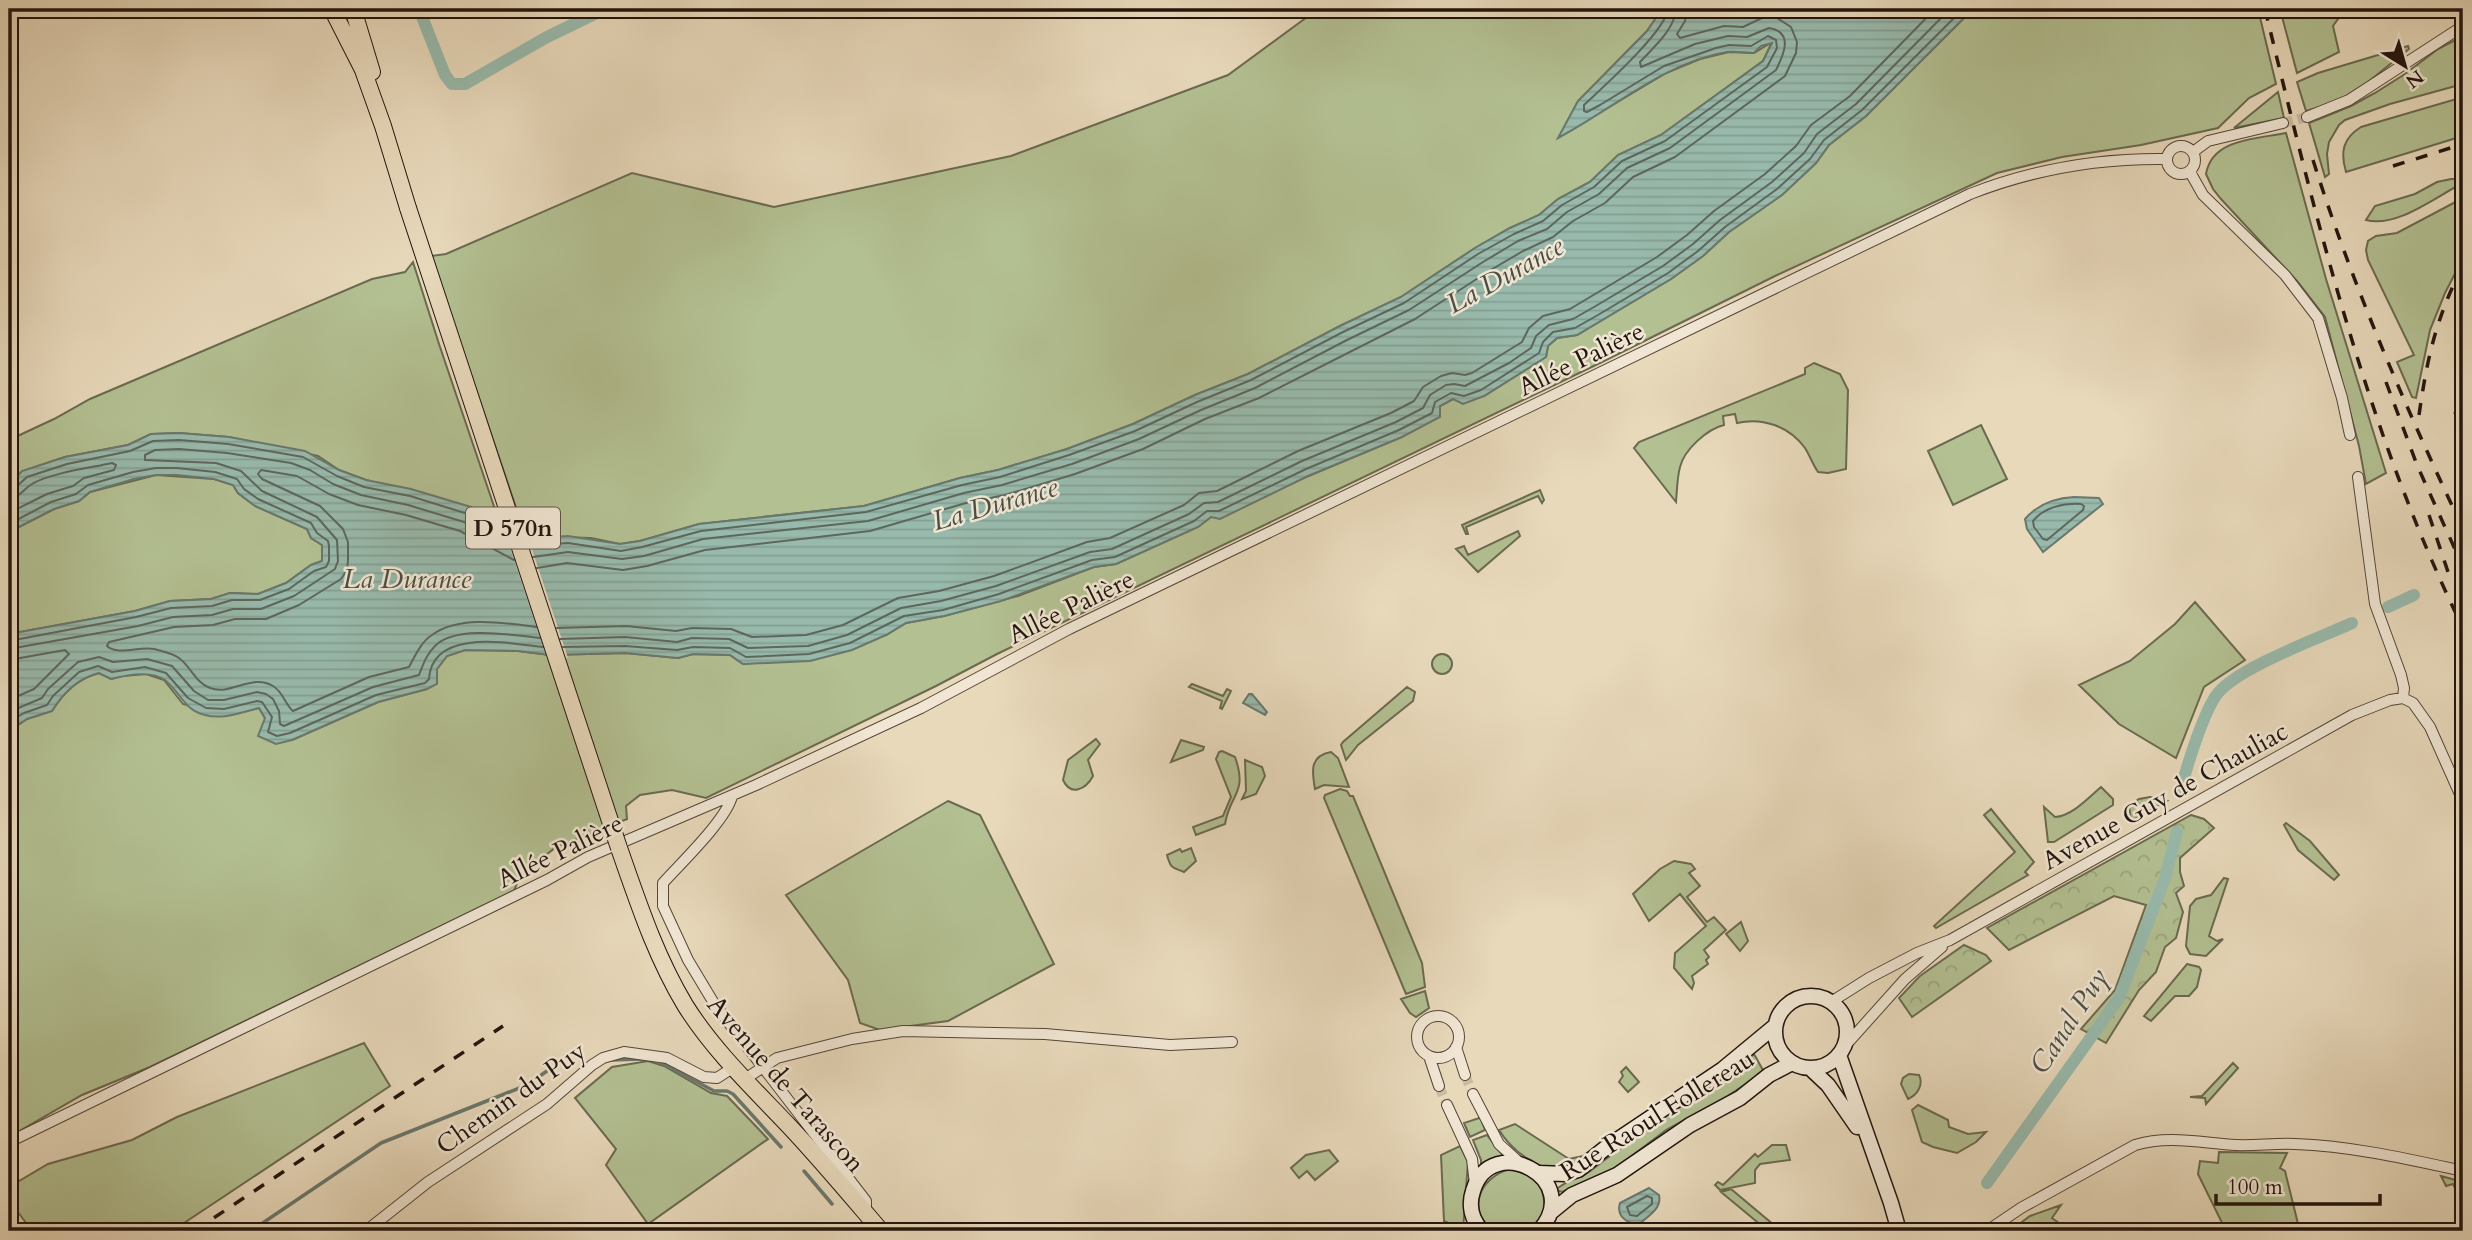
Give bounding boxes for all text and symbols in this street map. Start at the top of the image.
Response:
north arrow [2370,32,2440,102]
text: N [2400,63,2429,94]
water label: La Durance [1439,227,1571,323]
street label: Allée Palière [1512,313,1650,405]
water label: La Durance [928,468,1062,540]
road number: D 570n [466,508,560,548]
water label: La Durance [343,560,472,598]
street label: Allée Palière [1002,561,1140,653]
street label: Avenue Guy de Chauliac [2036,714,2294,878]
street label: Allée Palière [491,805,629,897]
water label: Canal Puy [2021,961,2117,1081]
street label: Avenue de Tarascon [699,988,873,1180]
street label: Chemin du Puy [429,1033,593,1163]
street label: Rue Raoul Follereau [1553,1041,1761,1189]
scale bar [2216,1163,2381,1207]
text: 100 m [2227,1173,2283,1202]

